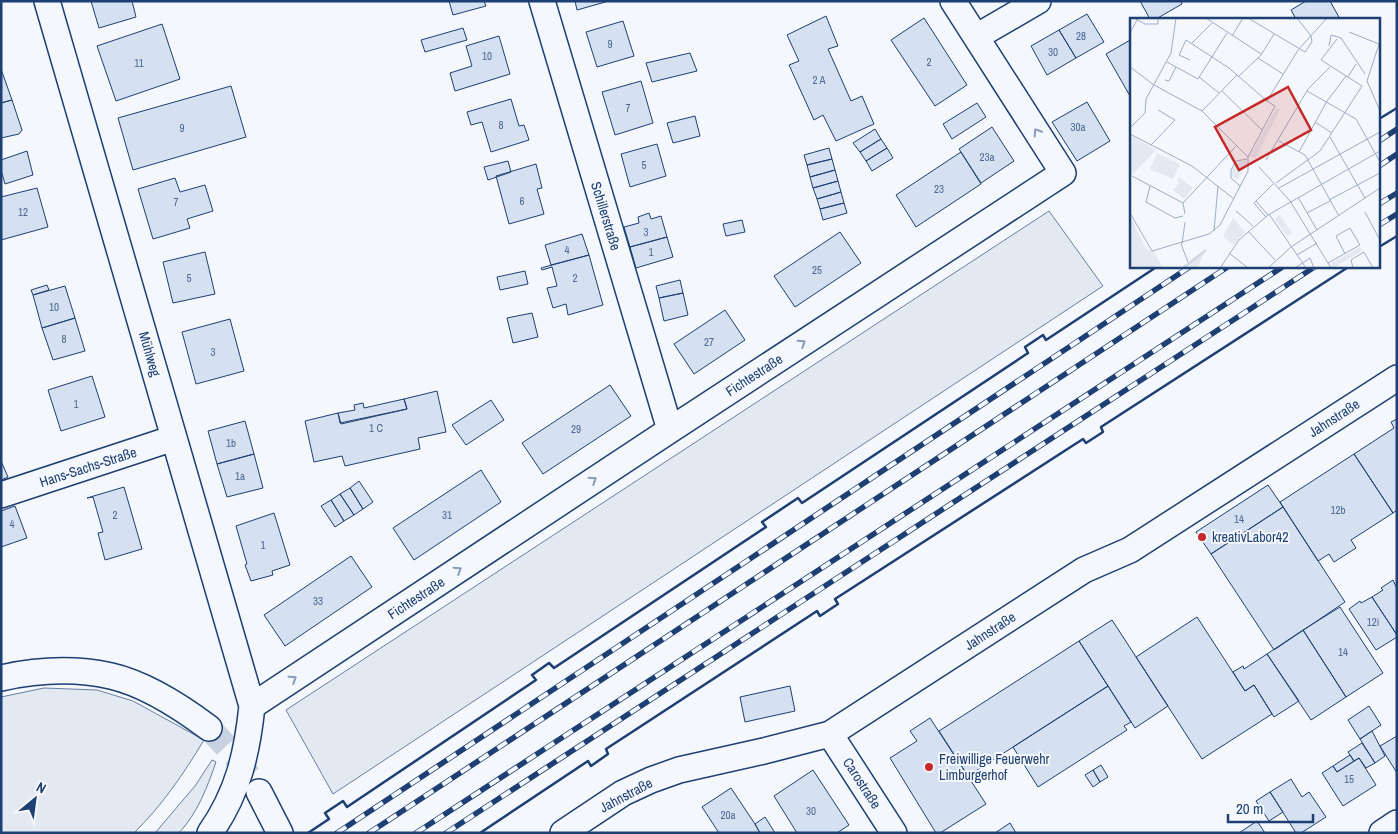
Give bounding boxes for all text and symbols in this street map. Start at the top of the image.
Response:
inset map [1130,18,1380,268]
house number: 28 [1076,29,1086,43]
house number: 9 [607,37,613,51]
house number: 30 [1048,45,1058,59]
house number: 10 [482,49,492,63]
house number: 2 [926,55,932,69]
house number: 11 [134,56,144,70]
house number: 2 A [812,73,827,87]
house number: 7 [625,101,631,115]
house number: 8 [498,118,504,132]
house number: 30a [1070,120,1086,134]
house number: 9 [179,121,185,135]
one-way arrow [1033,128,1043,137]
house number: 23a [979,150,995,164]
house number: 5 [641,158,647,172]
street label: Schillerstraße [587,180,625,252]
house number: 23 [934,182,944,196]
house number: 6 [519,194,525,208]
house number: 7 [173,195,179,209]
house number: 12 [18,205,28,219]
house number: 3 [643,225,649,239]
house number: 4 [564,243,570,257]
house number: 1 [648,245,654,259]
house number: 25 [812,263,822,277]
house number: 5 [186,271,192,285]
house number: 2 [572,271,578,285]
house number: 10 [49,300,59,314]
street label: Mühlweg [135,329,165,379]
house number: 8 [61,332,67,346]
house number: 27 [704,335,714,349]
one-way arrow [797,340,806,350]
house number: 3 [210,345,216,359]
street label: Fichtestraße [722,350,786,400]
street label: Jahnstraße [1305,395,1363,441]
house number: 1 [73,397,79,411]
house number: 1 C [369,421,384,435]
house number: 29 [571,422,581,436]
house number: 1b [226,436,236,450]
street label: Hans-Sachs-Straße [37,443,139,491]
house number: 1a [235,469,245,483]
one-way arrow [588,477,597,487]
house number: 12b [1330,503,1346,517]
house number: 2 [112,508,118,522]
house number: 31 [442,508,452,522]
house number: 14 [1234,512,1244,526]
house number: 4 [9,517,15,531]
place label: kreativLabor42 [1212,528,1289,546]
marker: kreativLabor42 [1196,531,1208,543]
house number: 1 [260,538,266,552]
one-way arrow [452,567,461,576]
street label: Fichtestraße [384,573,448,623]
house number: 33 [313,594,323,608]
street label: Jahnstraße [961,608,1019,654]
house number: 12i [1367,615,1379,629]
house number: 14 [1338,645,1348,659]
one-way arrow [287,676,297,685]
place label: Freiwillige Feuerwehr Limburgerhof [939,750,1050,784]
street label: Carostraße [839,754,885,812]
marker: Freiwillige Feuerwehr Limburgerhof [923,761,935,773]
house number: 15 [1344,772,1354,786]
north arrow [10,774,60,824]
street label: Jahnstraße [596,774,656,816]
text: N [33,778,49,798]
scale bar [1228,792,1313,824]
text: 20 m [1236,798,1263,819]
house number: 30 [806,804,816,818]
house number: 20a [720,808,736,822]

